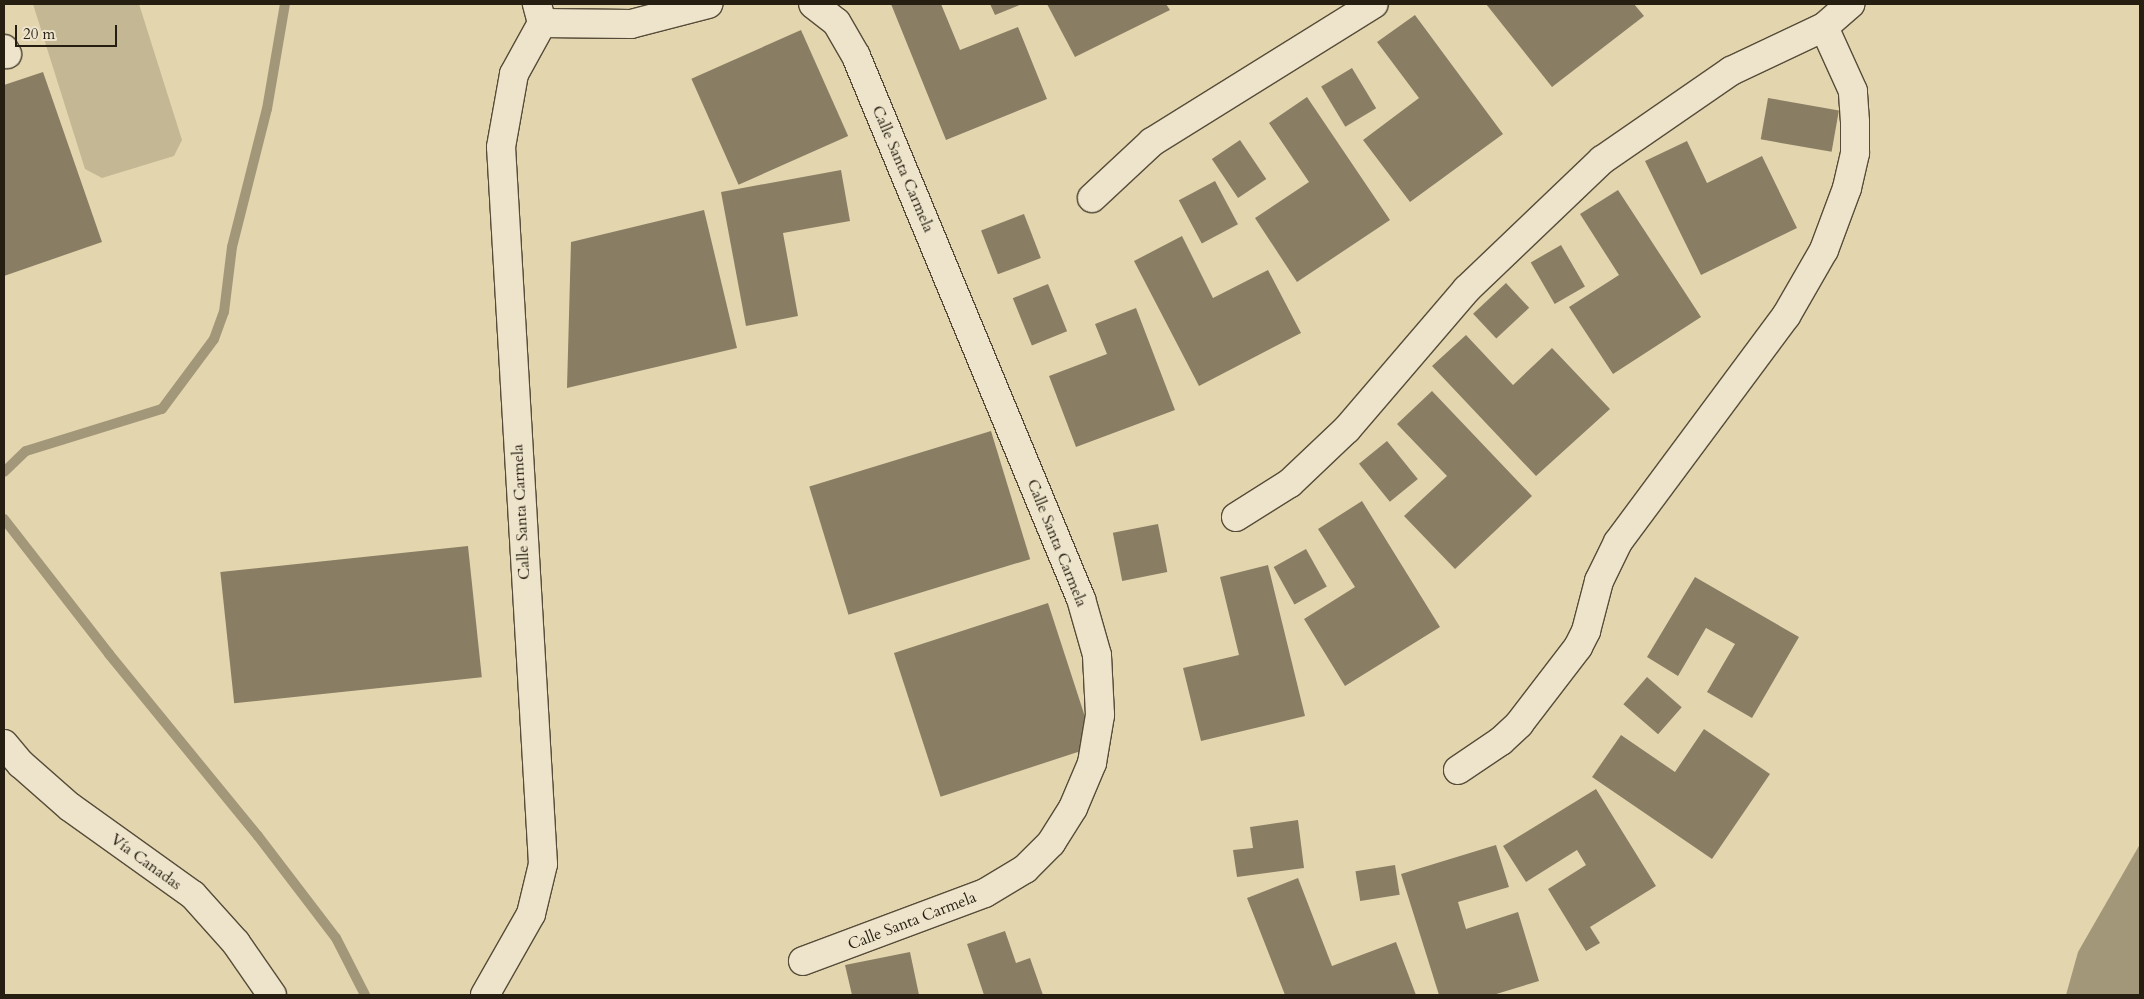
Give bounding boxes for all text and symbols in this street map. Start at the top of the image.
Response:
scale bar [18,15,120,47]
text: 20 m [23,24,55,44]
street label: Calle Santa Carmela [868,103,938,235]
street label: Calle Santa Carmela [508,444,534,580]
street label: Calle Santa Carmela [1023,476,1091,610]
street label: Vía Canadas [107,830,185,894]
street label: Calle Santa Carmela [845,888,979,954]

